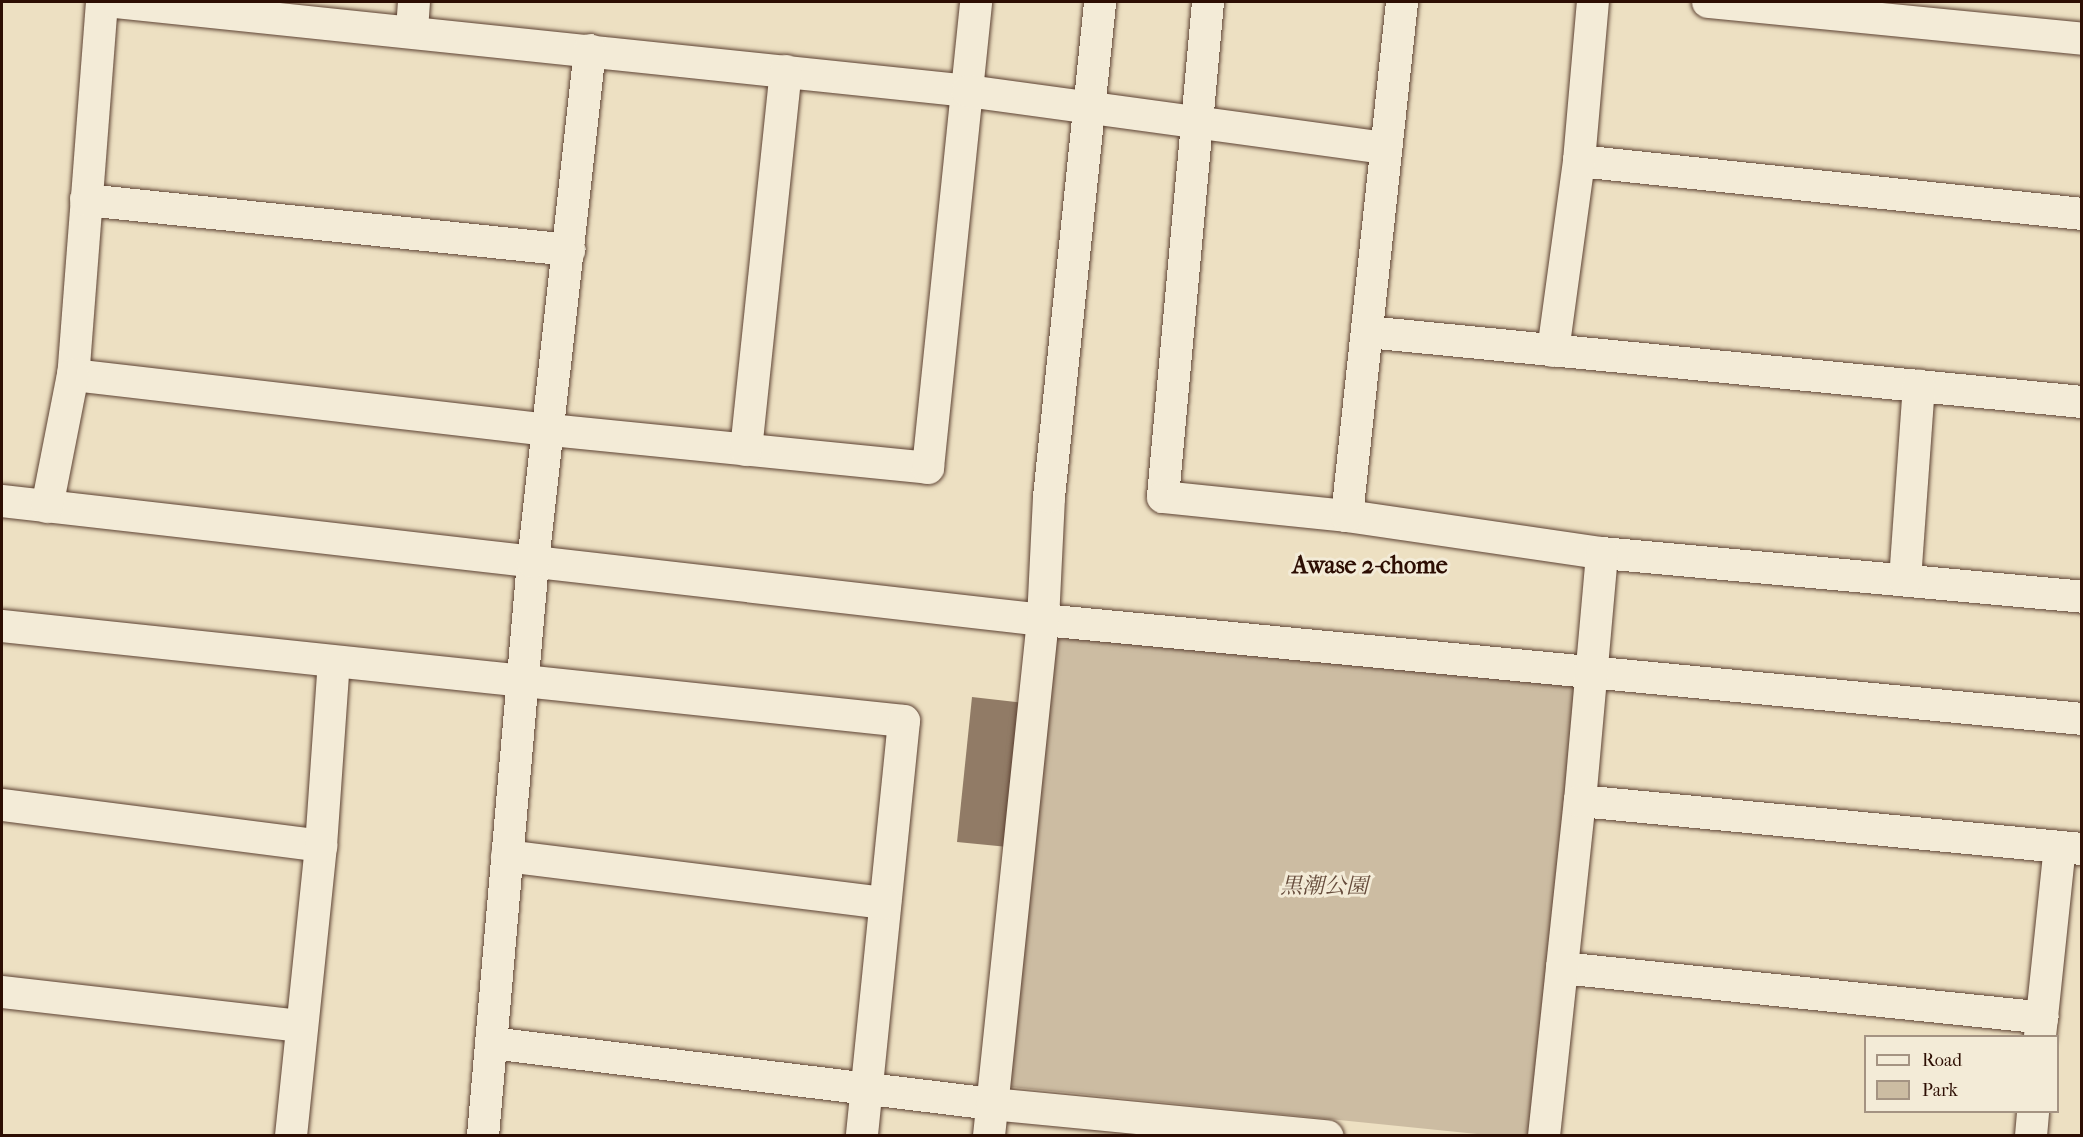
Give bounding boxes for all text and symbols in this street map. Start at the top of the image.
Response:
district label: Awase 2-chome [1292,552,1448,580]
park label: 黒潮公園 [1280,874,1368,900]
legend [1864,1035,2059,1113]
text: Road [1922,1050,1962,1071]
text: Park [1922,1080,1958,1101]

